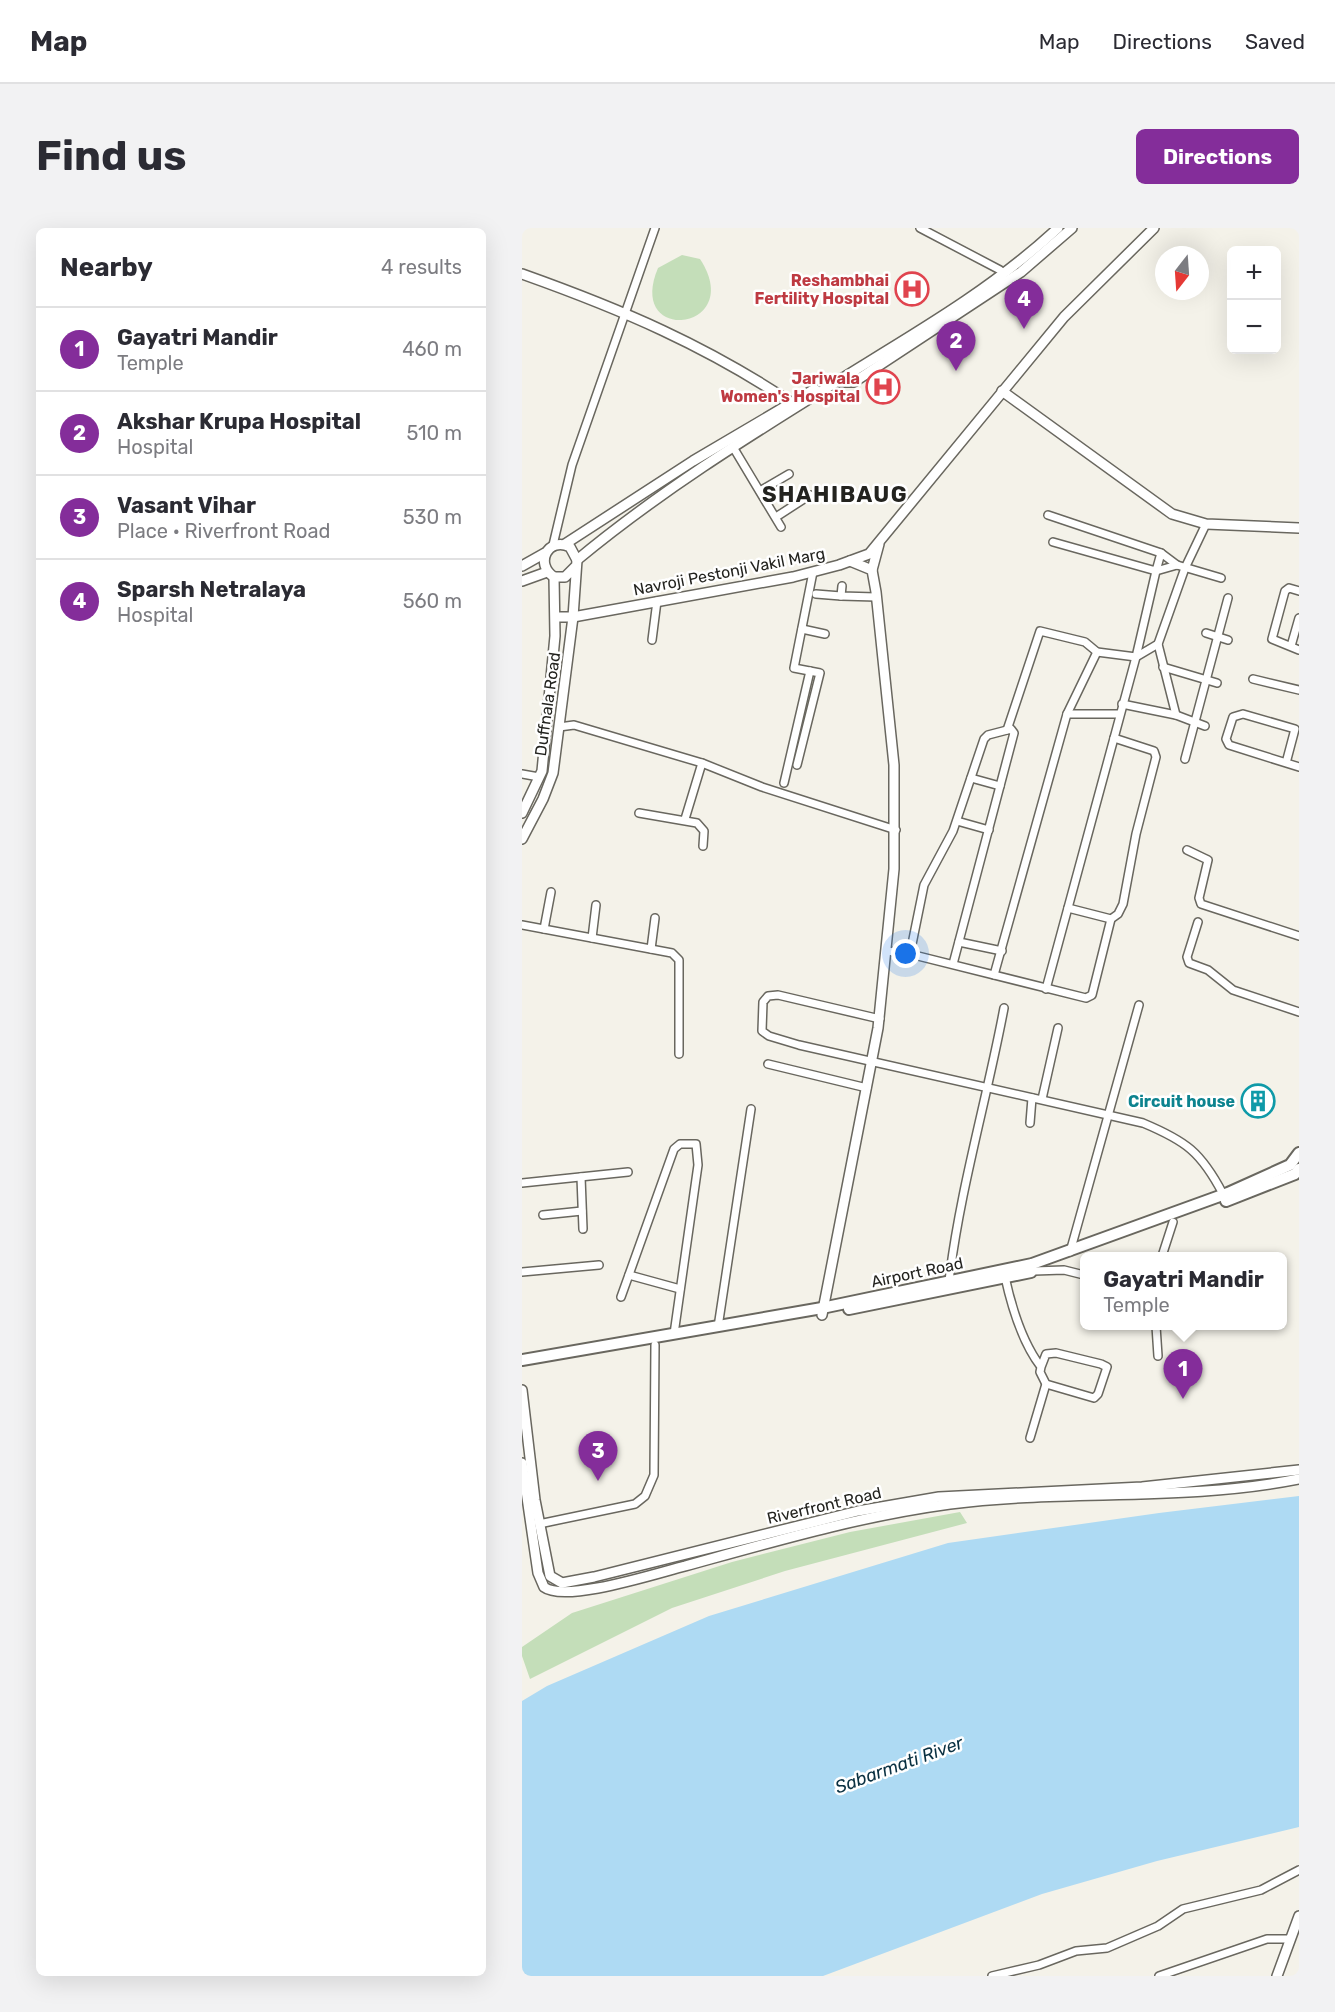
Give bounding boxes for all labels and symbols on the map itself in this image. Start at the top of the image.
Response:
north arrow [1155,246,1209,300]
place label: Reshambhai Fertility Hospital [755,271,889,308]
hospital icon: Reshambhai Fertility Hospital [894,271,930,307]
pin: 4 [1004,279,1044,329]
pin: 2 [936,322,976,371]
place label: Jariwala Women's Hospital [721,369,860,406]
hospital icon: Jariwala Women's Hospital [865,369,901,405]
district label: SHAHIBAUG [762,481,908,508]
street label: Navroji Pestonji Vakil Marg [632,544,827,599]
street label: Duffnala Road [531,651,564,757]
your location [891,939,920,968]
building icon: Circuit house [1240,1083,1276,1119]
place label: Circuit house [1128,1092,1235,1111]
street label: Airport Road [869,1253,965,1292]
pin: 1 [1164,1350,1202,1399]
pin: 3 [578,1432,618,1481]
street label: Riverfront Road [765,1483,883,1528]
water label: Sabarmati River [832,1731,967,1798]

